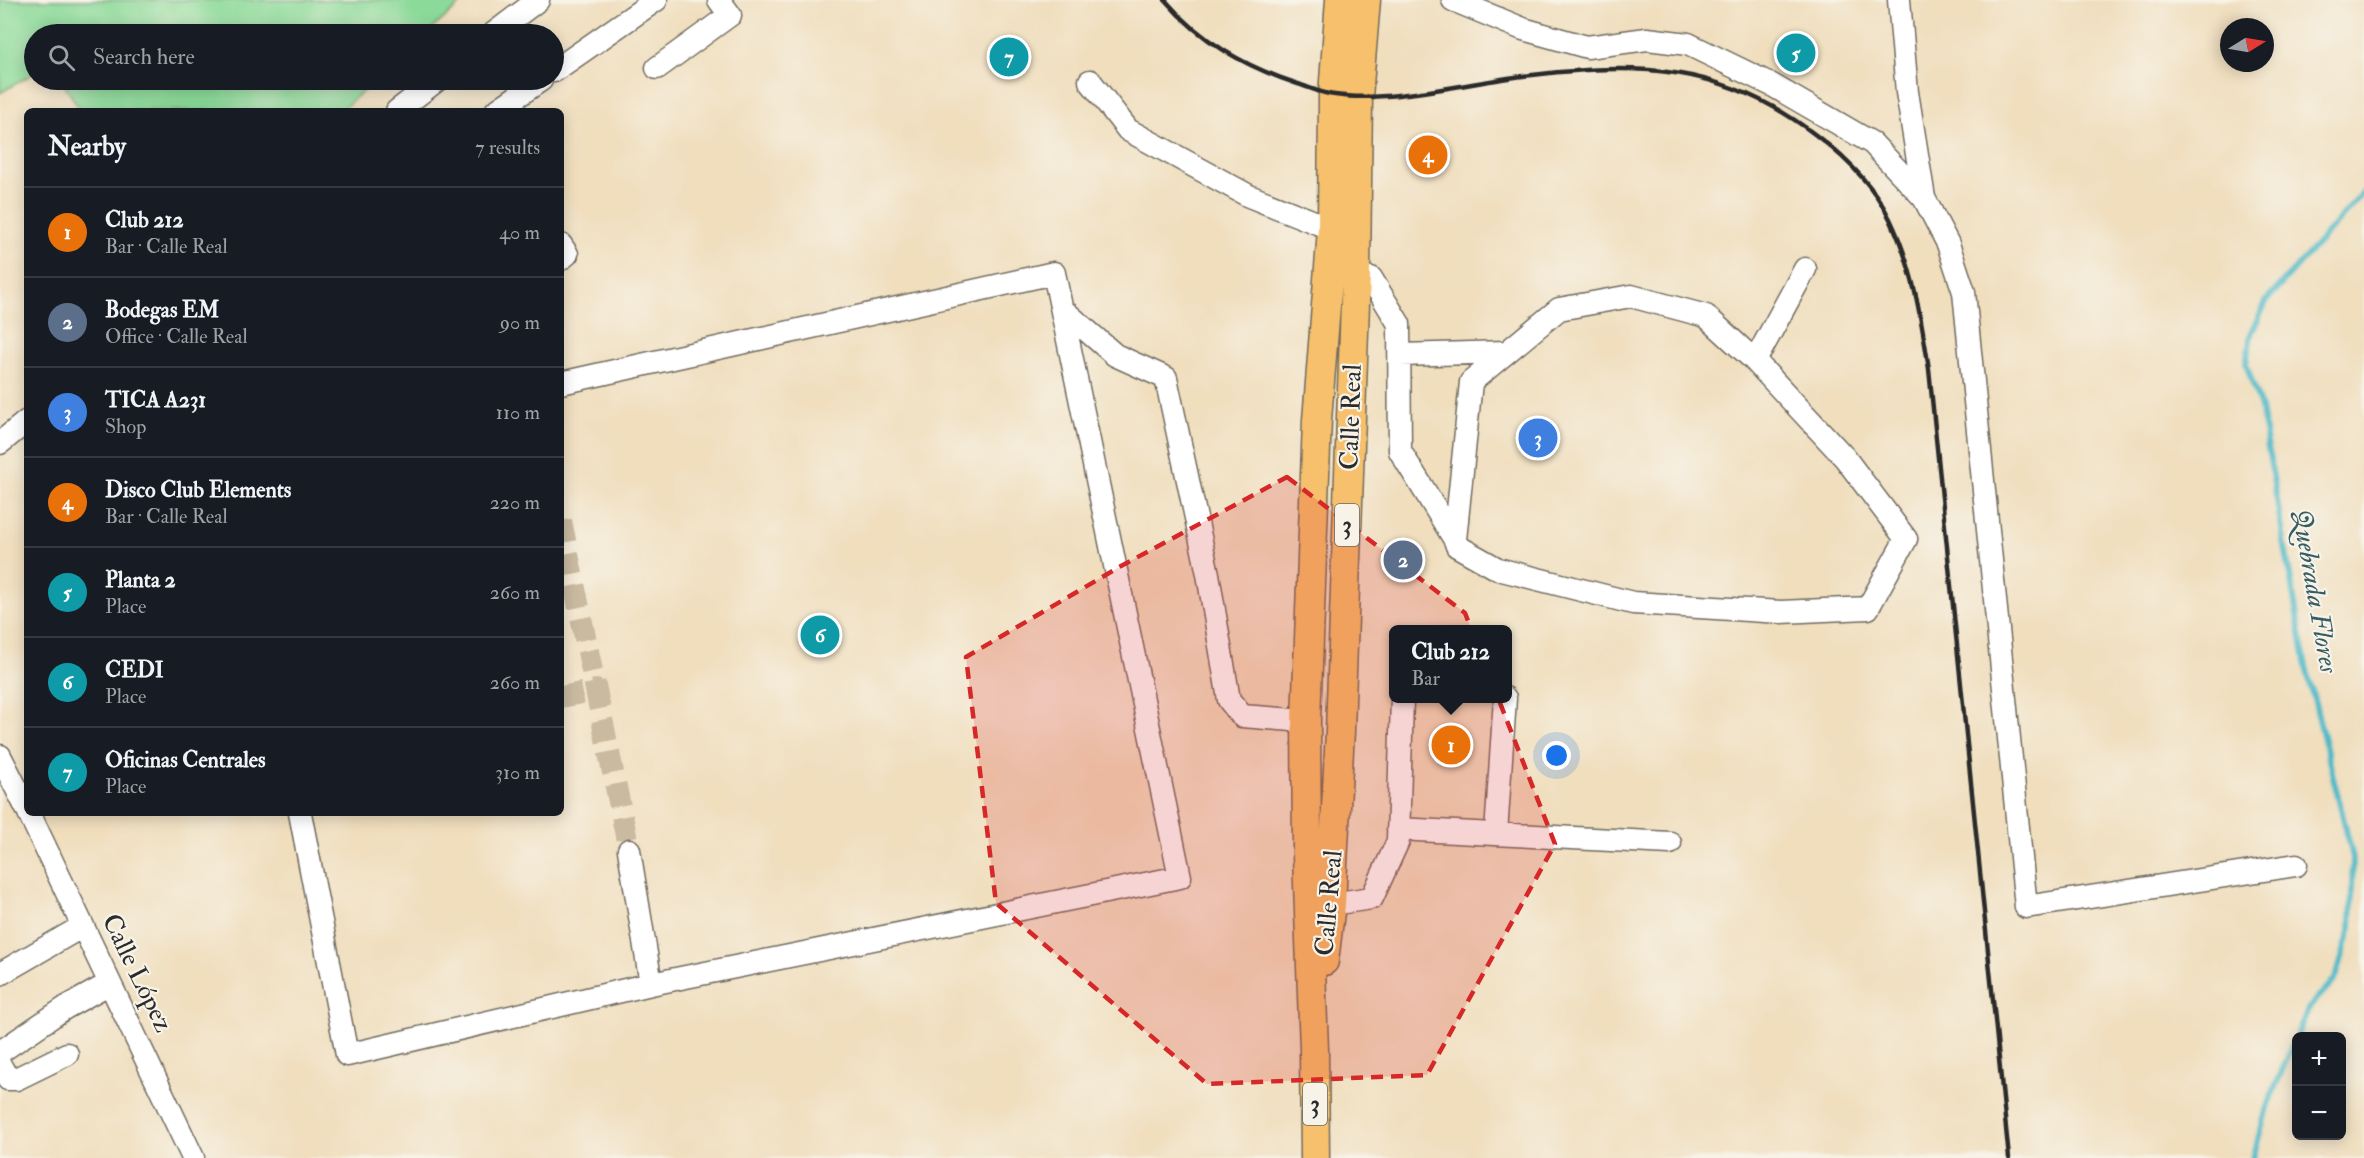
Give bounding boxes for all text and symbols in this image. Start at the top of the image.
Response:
north arrow [2220,18,2274,72]
search box [24,24,564,90]
pin: 5 [1776,31,1816,76]
pin: 7 [990,34,1028,80]
icon: search [45,41,78,74]
text: Search here [93,43,195,71]
text: Nearby [48,131,126,163]
pin: 4 [1408,132,1448,178]
text: 7 results [475,135,540,160]
text: Club 212 [105,206,184,234]
text: 1 [64,220,71,245]
text: 40 m [499,220,540,245]
text: Bar · Calle Real [105,234,228,259]
text: Bodegas EM [105,296,219,324]
text: 2 [62,310,73,335]
text: 90 m [500,310,540,335]
text: Office · Calle Real [105,324,248,349]
street label: Calle Real [1333,363,1369,470]
text: TICA A231 [105,386,206,414]
text: 3 [64,400,71,425]
text: 110 m [496,400,540,425]
text: Shop [105,414,146,439]
pin: 3 [1518,416,1558,460]
text: Disco Club Elements [105,476,291,504]
text: 4 [62,490,73,515]
text: 220 m [490,490,540,515]
text: Bar · Calle Real [105,504,228,529]
road number: 3 [1335,504,1359,546]
water label: Quebrada Flores [2283,506,2346,676]
pin: 2 [1384,538,1422,582]
text: Planta 2 [105,566,176,594]
text: 5 [63,580,72,605]
text: 260 m [490,580,540,605]
text: Place [105,594,146,619]
pin: 6 [800,612,840,658]
popup [1389,625,1512,703]
text: Club 212 [1411,638,1490,666]
text: CEDI [105,656,164,684]
text: Bar [1411,666,1440,691]
text: 6 [62,670,73,695]
text: 260 m [490,670,540,695]
text: Place [105,684,146,709]
pin: 1 [1432,722,1470,768]
your location [1542,741,1571,770]
text: Oficinas Centrales [105,746,266,774]
text: 7 [63,760,72,785]
text: 310 m [495,760,540,785]
text: Place [105,774,146,799]
street label: Calle Real [1308,849,1350,957]
street label: Calle López [94,909,179,1038]
map controls [2292,1032,2346,1140]
button: + [2292,1032,2346,1086]
road number: 3 [1303,1083,1327,1125]
button: − [2292,1086,2346,1140]

